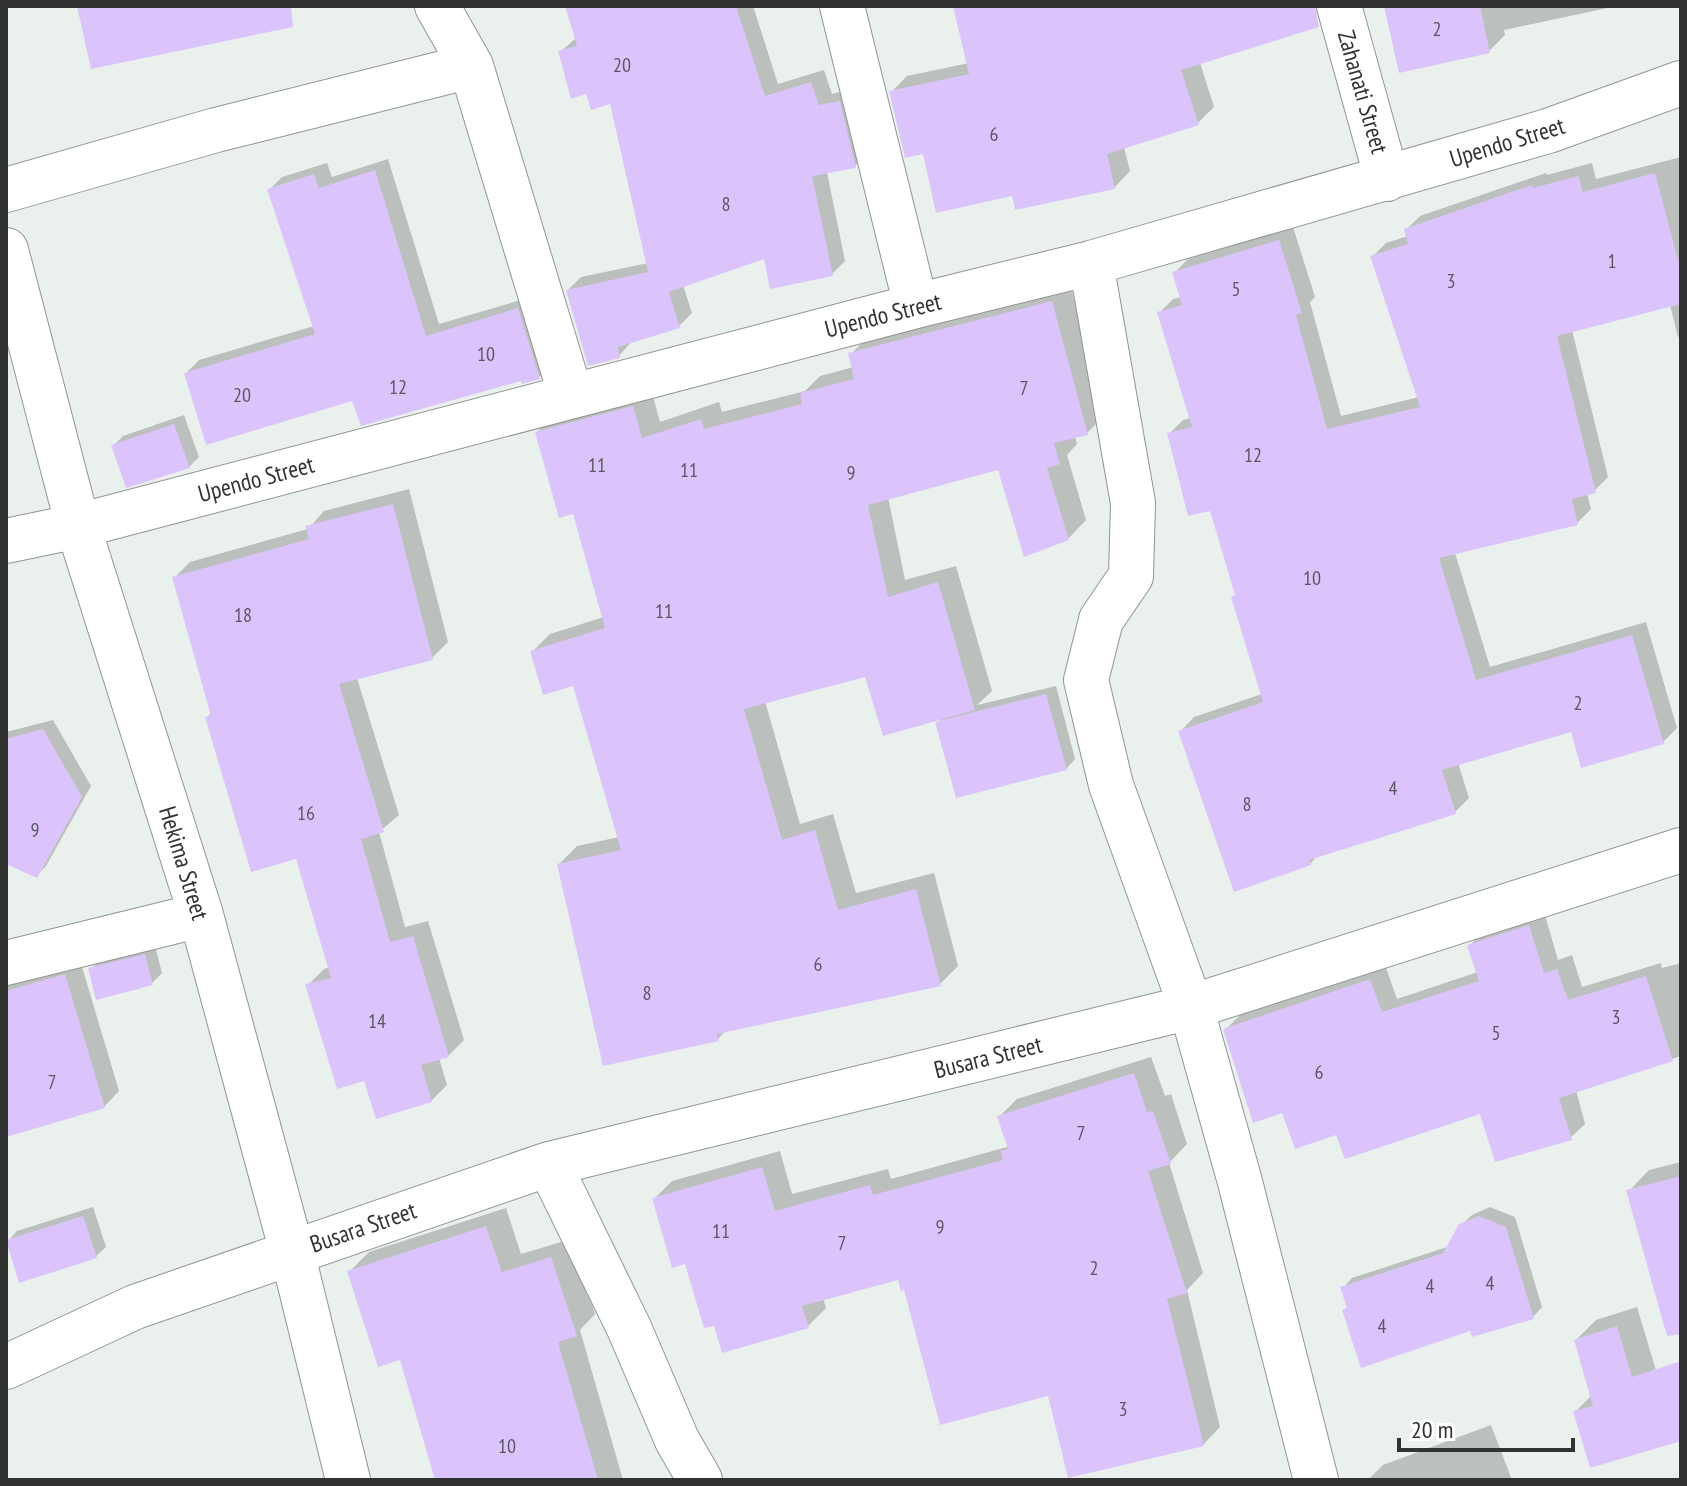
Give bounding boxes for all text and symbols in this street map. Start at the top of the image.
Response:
house number: 2 [1433,16,1442,42]
street label: Zahanati Street [1331,27,1395,158]
house number: 20 [613,52,631,78]
street label: Upendo Street [1446,110,1569,174]
house number: 6 [990,121,999,147]
house number: 8 [722,191,731,217]
house number: 1 [1608,248,1617,274]
house number: 3 [1447,268,1456,294]
house number: 5 [1232,276,1241,302]
street label: Upendo Street [822,285,945,344]
house number: 10 [477,341,495,367]
house number: 12 [389,374,407,400]
house number: 7 [1020,375,1029,401]
house number: 20 [233,382,251,408]
house number: 12 [1244,442,1262,468]
street label: Upendo Street [195,449,318,509]
house number: 11 [588,452,606,478]
house number: 11 [680,457,698,483]
house number: 9 [847,460,856,486]
house number: 10 [1303,565,1321,591]
house number: 11 [655,598,673,624]
house number: 18 [234,602,252,628]
house number: 2 [1574,690,1583,716]
house number: 4 [1389,775,1398,801]
house number: 8 [1243,791,1252,817]
house number: 16 [297,800,315,826]
street label: Hekima Street [152,802,216,924]
house number: 9 [31,817,40,843]
house number: 6 [814,951,823,977]
house number: 8 [643,980,652,1006]
house number: 3 [1612,1004,1621,1030]
house number: 14 [368,1008,386,1034]
house number: 5 [1492,1020,1501,1046]
street label: Busara Street [931,1029,1046,1085]
house number: 6 [1315,1059,1324,1085]
house number: 7 [48,1069,57,1095]
house number: 7 [1077,1120,1086,1146]
street label: Busara Street [306,1194,421,1260]
house number: 9 [936,1214,945,1240]
house number: 11 [712,1218,730,1244]
house number: 7 [838,1230,847,1256]
house number: 2 [1090,1255,1099,1281]
house number: 4 [1486,1270,1495,1296]
house number: 4 [1426,1273,1435,1299]
house number: 4 [1378,1313,1387,1339]
house number: 3 [1119,1396,1128,1422]
scale bar [1399,1402,1573,1452]
text: 20 m [1411,1414,1453,1445]
house number: 10 [498,1433,516,1459]

